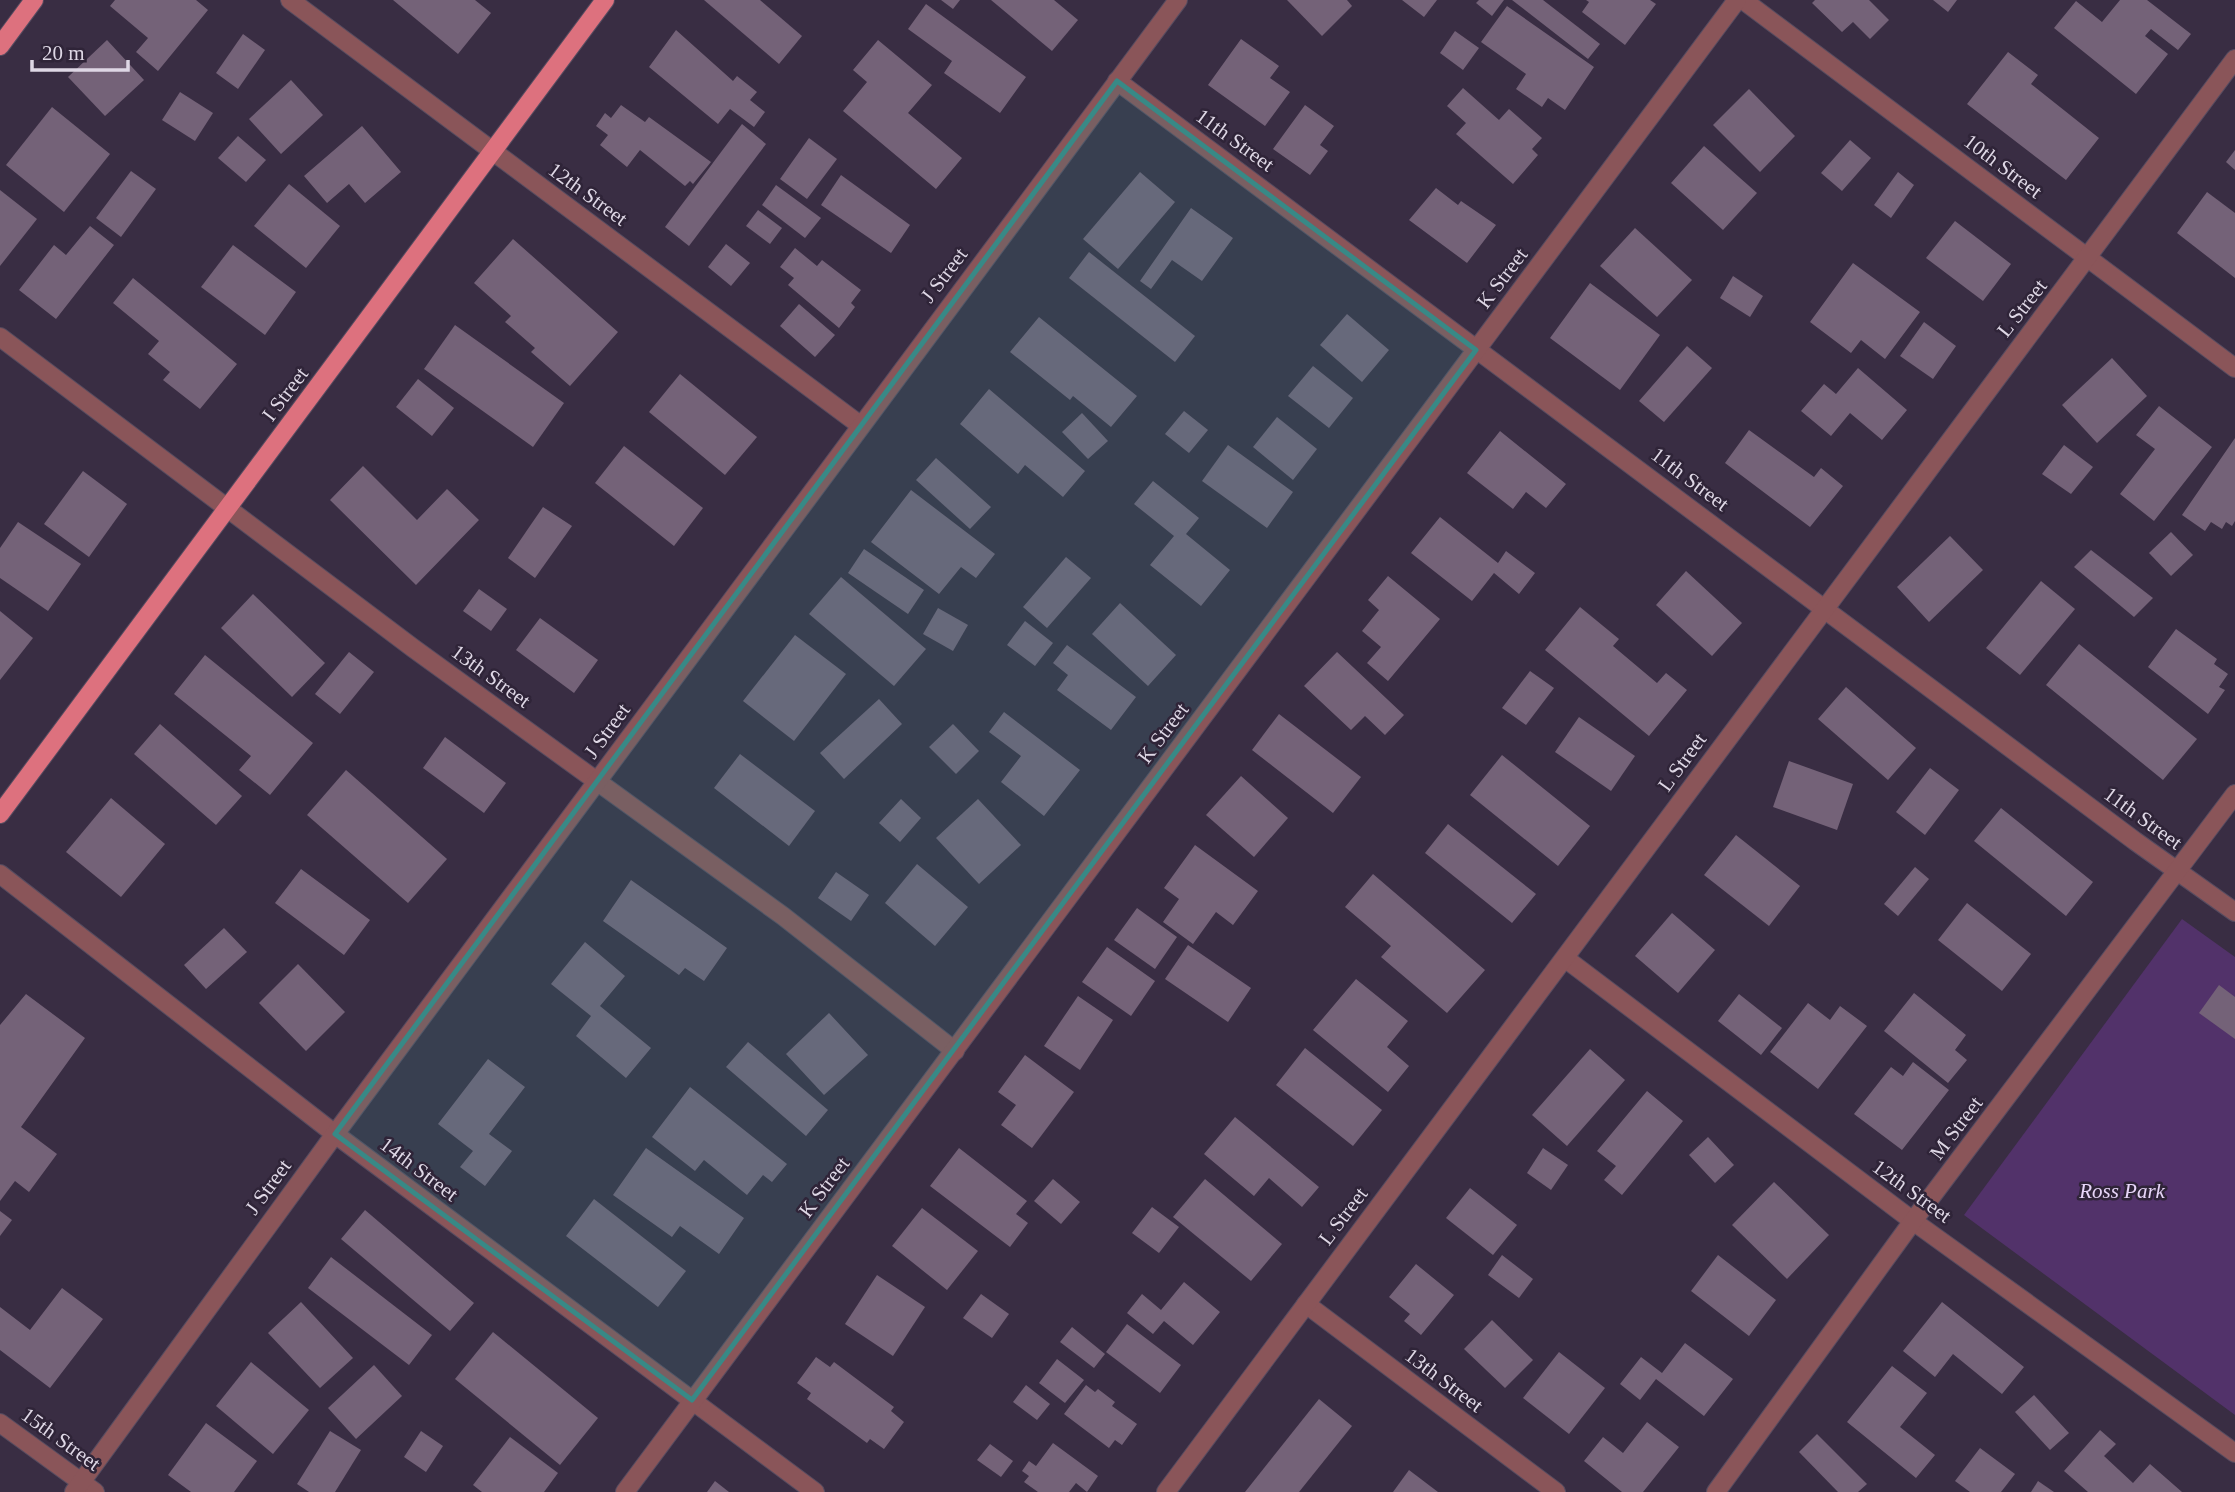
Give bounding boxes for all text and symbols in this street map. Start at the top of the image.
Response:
scale bar [32,28,128,72]
text: 20 m [42,41,85,65]
street label: 11th Street [1191,104,1279,176]
street label: 10th Street [1959,129,2047,203]
street label: 12th Street [544,157,632,231]
street label: J Street [916,243,972,307]
street label: K Street [1472,243,1533,313]
street label: L Street [1992,274,2052,342]
street label: I Street [257,362,313,426]
street label: 11th Street [1647,442,1734,516]
street label: 13th Street [447,639,535,713]
street label: K Street [1133,698,1194,768]
street label: J Street [579,699,635,763]
street label: L Street [1653,728,1711,796]
street label: 11th Street [2099,782,2187,854]
street label: M Street [1924,1092,1988,1164]
street label: 14th Street [375,1132,463,1206]
street label: K Street [794,1152,855,1222]
street label: 12th Street [1868,1154,1956,1228]
street label: J Street [240,1155,296,1219]
park label: Ross Park [2078,1179,2166,1203]
street label: L Street [1313,1182,1373,1250]
street label: 13th Street [1400,1343,1488,1417]
street label: 15th Street [17,1402,105,1476]

